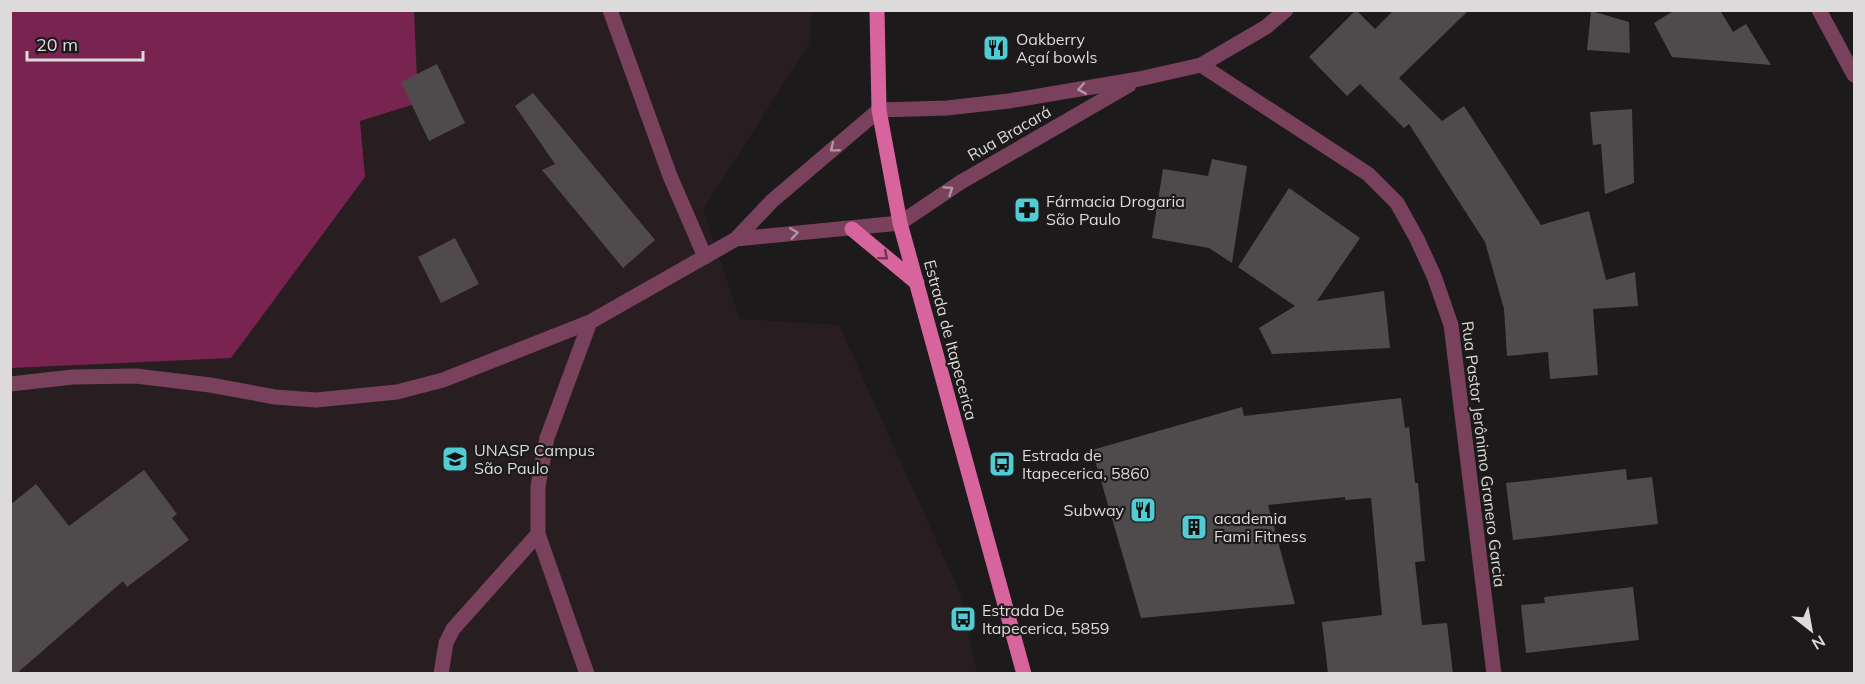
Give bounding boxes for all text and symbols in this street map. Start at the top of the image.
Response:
scale bar [27,24,142,62]
place label: Oakberry Açaí bowls [1016,29,1097,67]
text: 20 m [36,33,78,56]
restaurant icon: Oakberry Açaí bowls [981,33,1011,63]
one-way arrow [1077,82,1087,95]
street label: Rua Bracará [964,101,1054,165]
one-way arrow [830,140,841,151]
one-way arrow [942,186,953,197]
place label: Fármacia Drogaria São Paulo [1046,191,1185,229]
pharmacy icon: Fármacia Drogaria São Paulo [1012,195,1042,225]
one-way arrow [789,227,799,239]
one-way arrow [877,249,888,260]
street label: Estrada de Itapecerica [920,258,982,422]
street label: Rua Pastor Jerônimo Granero Garcia [1458,320,1510,588]
place label: UNASP Campus São Paulo [474,440,595,478]
school or university icon: UNASP Campus São Paulo [440,444,470,474]
place label: Estrada de Itapecerica, 5860 [1022,445,1149,483]
bus stop icon: Estrada de Itapecerica, 5860 [987,449,1017,479]
restaurant icon: Subway [1128,495,1158,525]
place label: Subway [1064,500,1124,520]
place label: academia Fami Fitness [1214,508,1307,546]
building icon: academia Fami Fitness [1179,512,1209,542]
place label: Estrada De Itapecerica, 5859 [982,600,1109,638]
north arrow [1781,600,1841,660]
bus stop icon: Estrada De Itapecerica, 5859 [948,604,978,634]
text: N [1808,631,1829,655]

